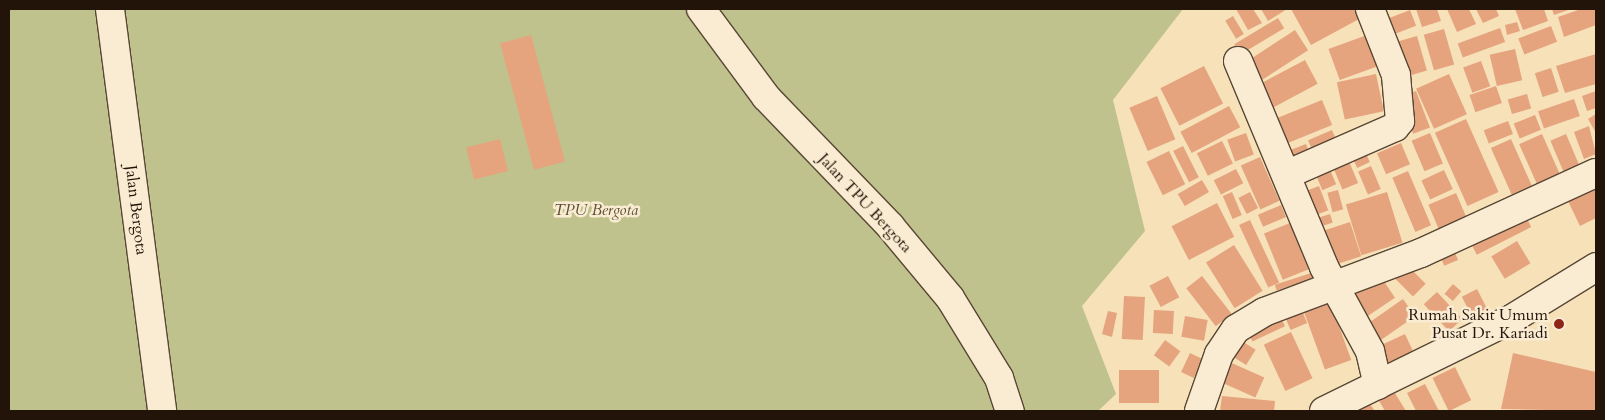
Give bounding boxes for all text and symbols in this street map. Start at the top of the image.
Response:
street label: Jalan TPU Bergota [814,149,916,257]
street label: Jalan Bergota [121,164,151,256]
park label: TPU Bergota [554,200,638,220]
place label: Rumah Sakit Umum Pusat Dr. Kariadi [1408,305,1548,343]
marker: Rumah Sakit Umum Pusat Dr. Kariadi [1552,317,1566,331]

